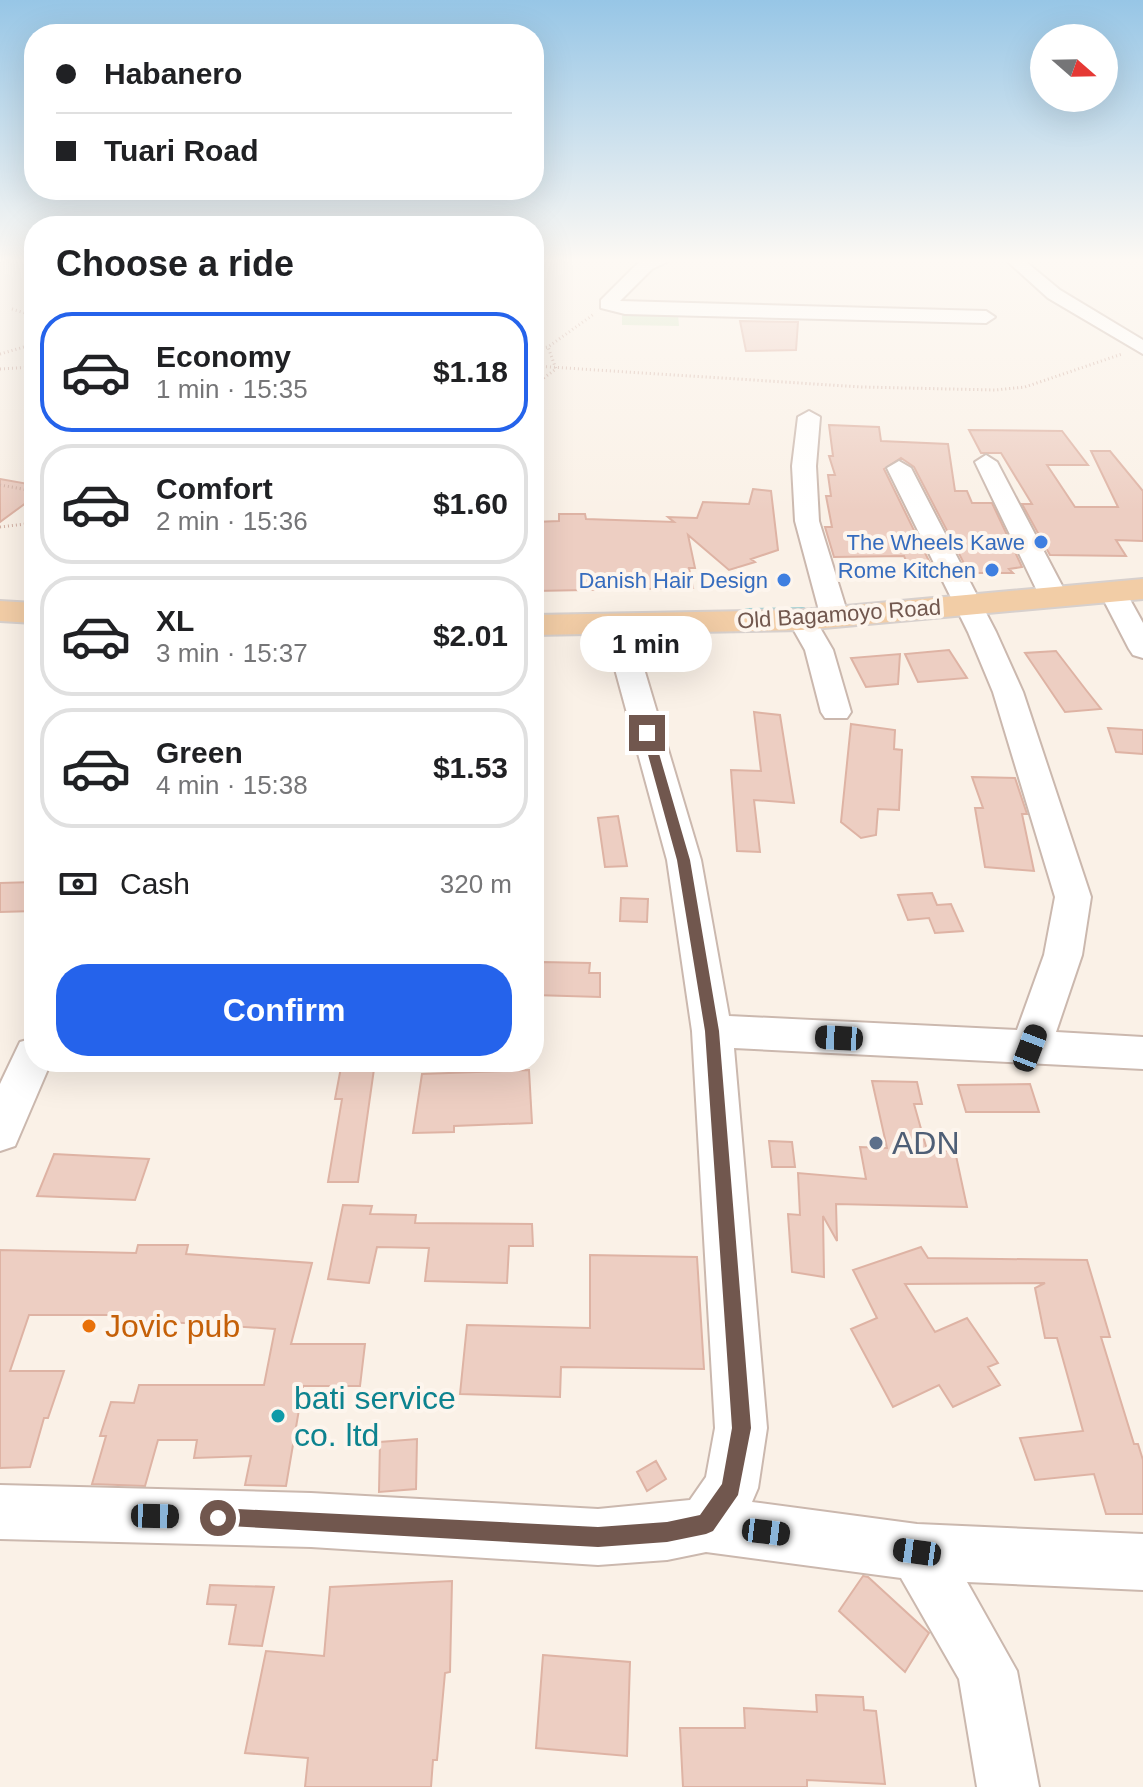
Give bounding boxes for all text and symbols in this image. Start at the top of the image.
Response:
north arrow [1030,24,1118,112]
map controls [1030,24,1118,112]
text: Habanero [104,57,242,90]
text: Tuari Road [104,134,258,167]
text: Choose a ride [56,243,294,284]
icon: car [60,336,132,408]
text: Economy [156,340,291,373]
text: $1.18 [433,355,508,388]
text: 1 min · 15:35 [156,374,308,404]
icon: car [60,468,132,540]
text: Comfort [156,472,273,505]
text: $1.60 [433,487,508,520]
text: 2 min · 15:36 [156,506,308,536]
place label: The Wheels Kawe [846,530,1025,555]
marker: The Wheels Kawe [1032,533,1050,551]
place label: Rome Kitchen [838,558,976,583]
marker: Rome Kitchen [983,561,1001,579]
place label: Danish Hair Design [578,568,768,593]
marker: Danish Hair Design [775,571,793,589]
street label: Old Bagamoyo Road [736,594,942,634]
icon: car [60,600,132,672]
text: XL [156,604,194,637]
callout: 1 min [581,617,713,673]
text: $2.01 [433,619,508,652]
text: 1 min [612,629,680,659]
text: 3 min · 15:37 [156,638,308,668]
route end [629,715,665,751]
icon: car [60,732,132,804]
text: Green [156,736,243,769]
text: $1.53 [433,751,508,784]
text: 4 min · 15:38 [156,770,308,800]
icon: cash [56,862,100,906]
text: Cash [120,867,190,900]
text: 320 m [440,869,512,899]
button: Confirm [56,964,512,1056]
car [1010,1021,1050,1075]
car [814,1025,864,1051]
place label: ADN [892,1125,960,1161]
marker: ADN [867,1134,885,1152]
place label: Jovic pub [105,1308,240,1344]
marker: Jovic pub [80,1317,98,1335]
place label: bati service co. ltd [294,1380,456,1453]
marker: bati service co. ltd [269,1407,287,1425]
route start [200,1500,236,1536]
car [131,1504,179,1528]
car [741,1517,791,1547]
car [892,1537,942,1567]

